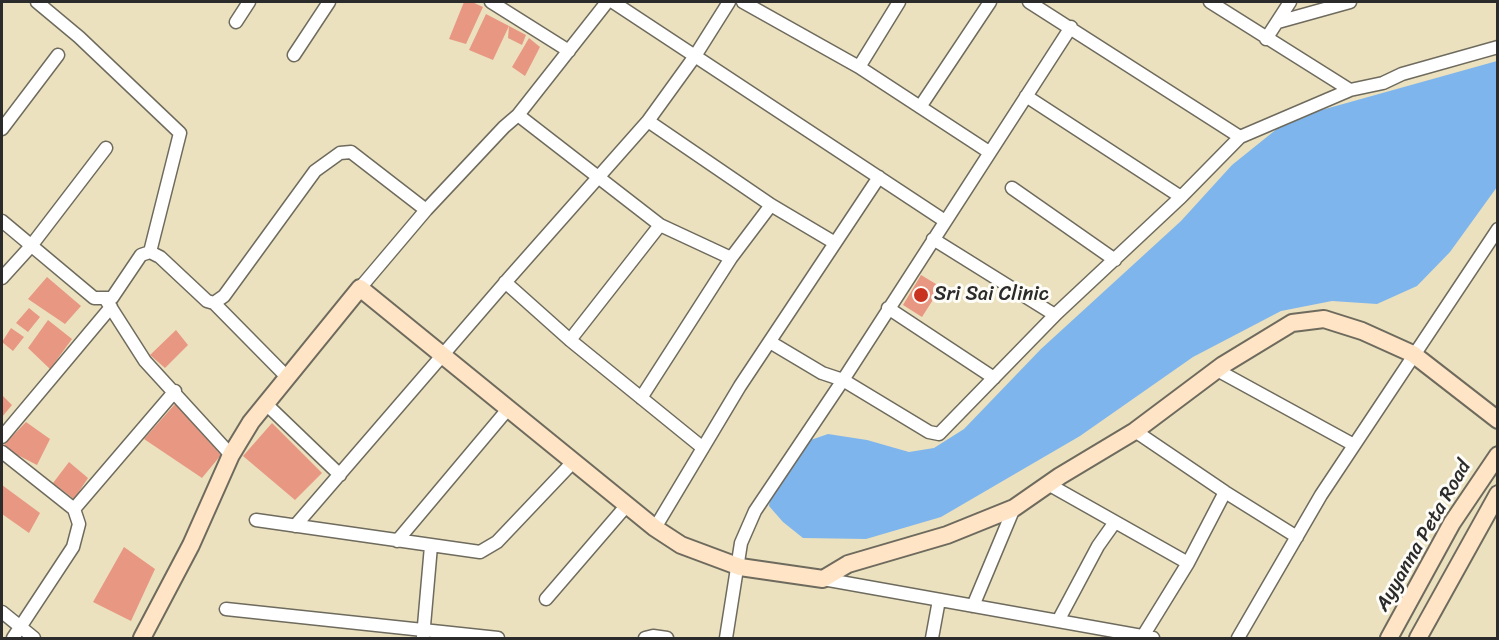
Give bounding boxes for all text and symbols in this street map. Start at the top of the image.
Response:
place label: Sri Sai Clinic [934,283,1049,307]
marker: Sri Sai Clinic [912,286,930,304]
street label: Ayyanna Peta Road [1371,456,1477,616]

